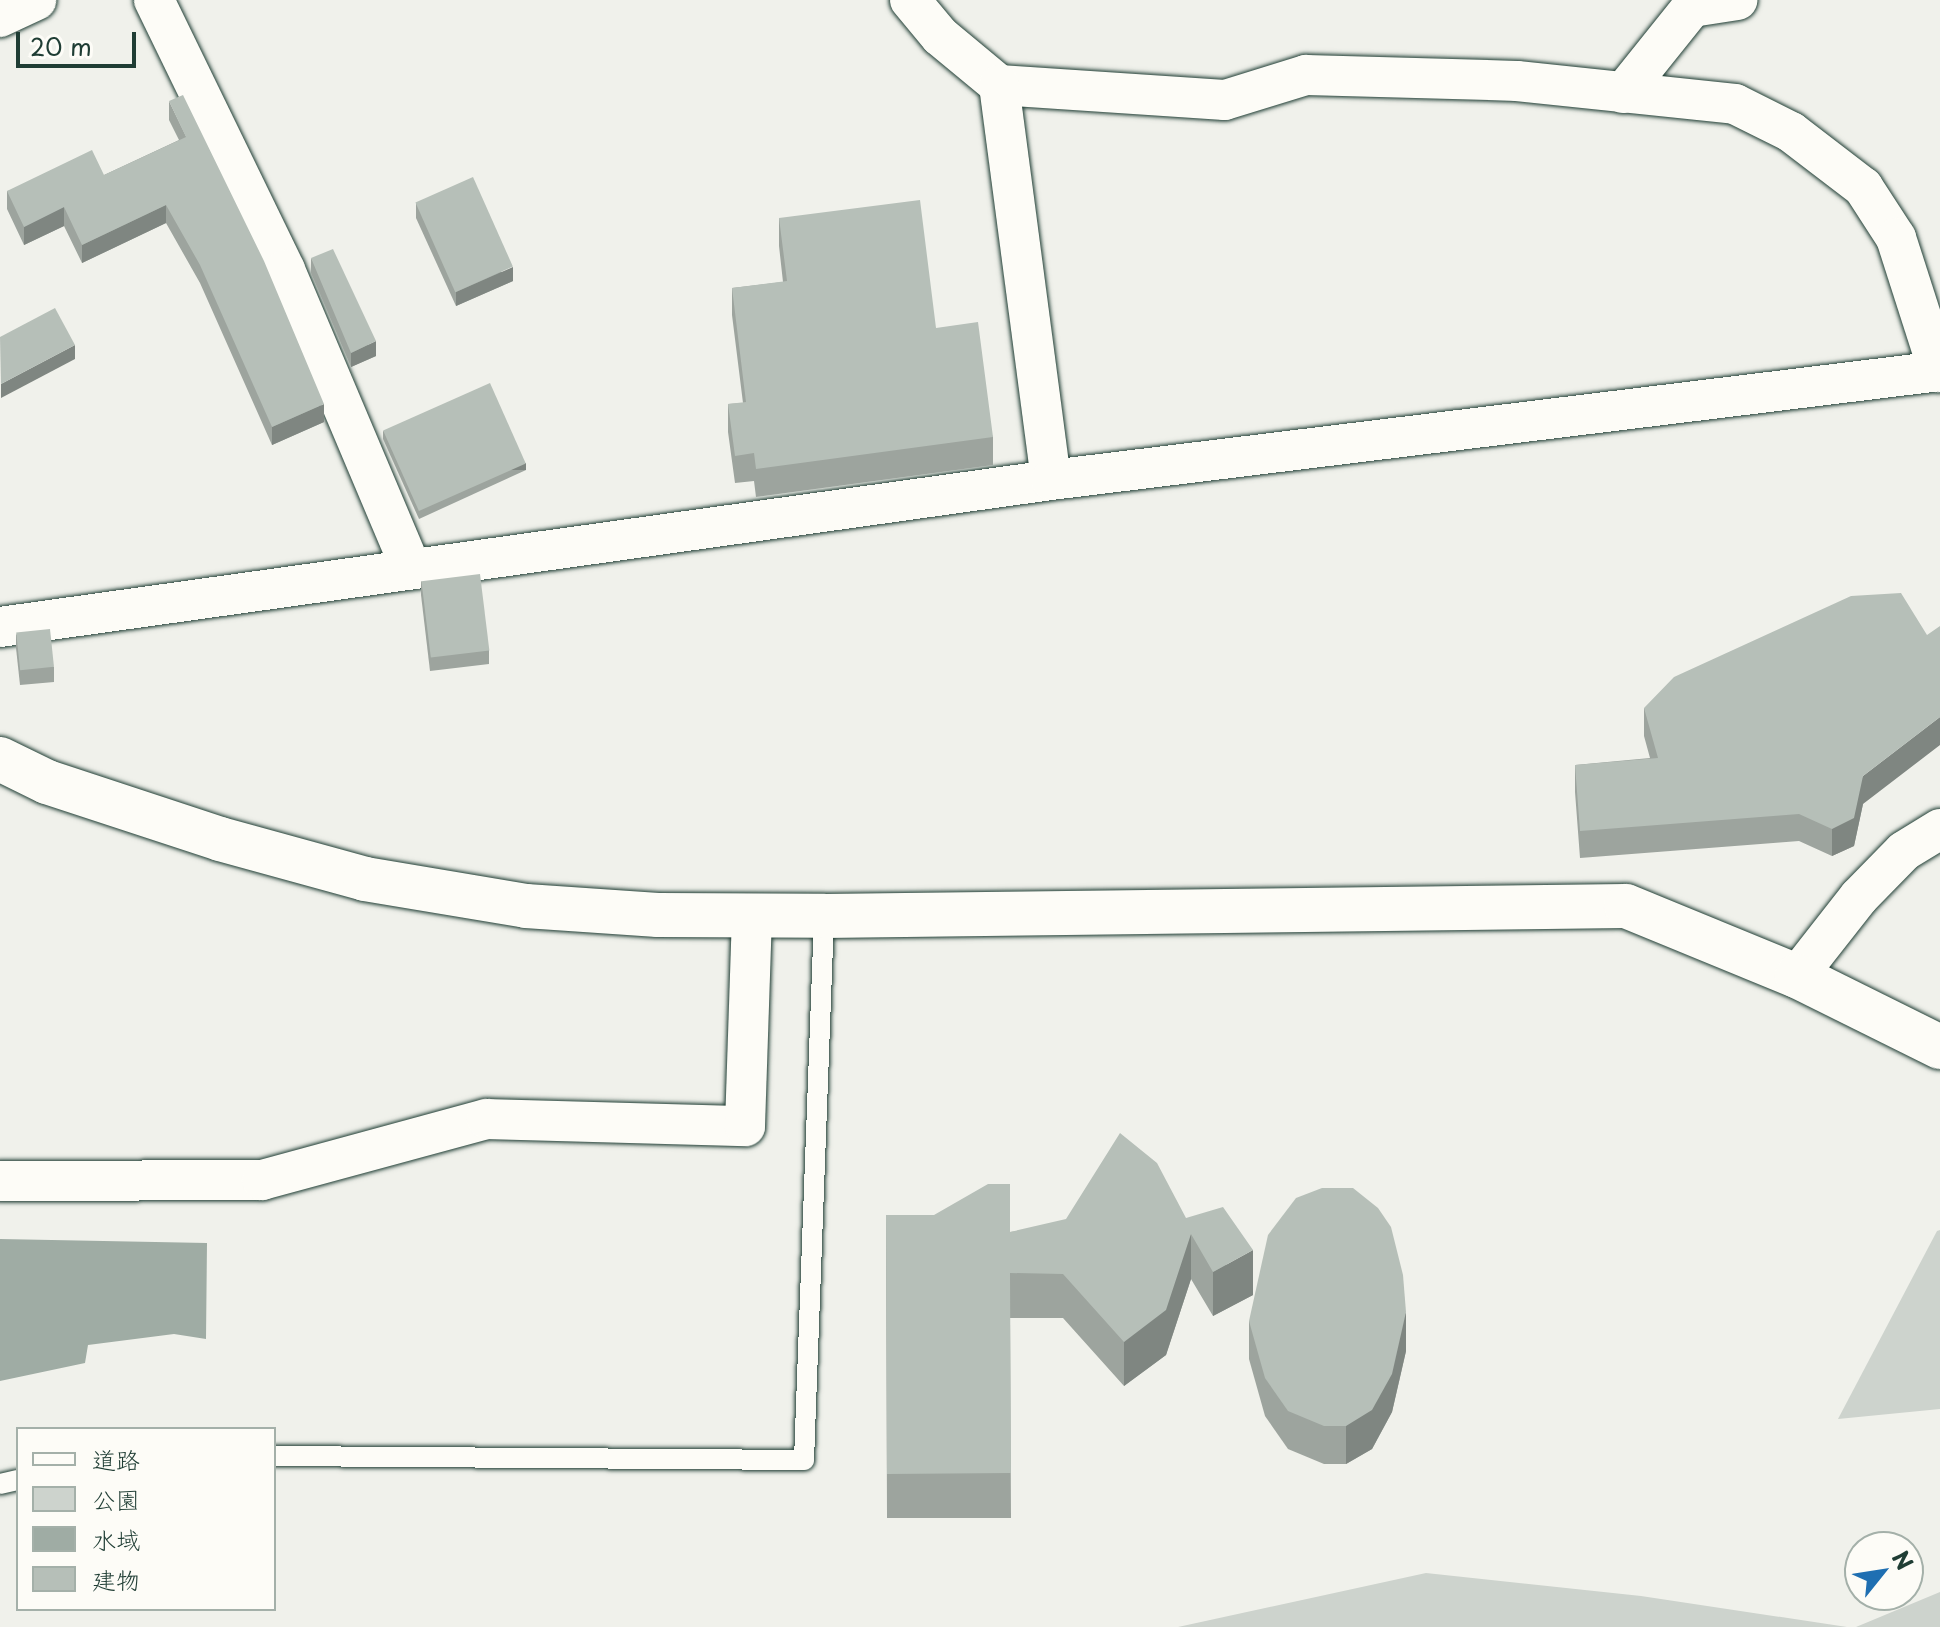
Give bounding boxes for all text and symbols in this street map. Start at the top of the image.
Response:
scale bar [20,16,140,66]
text: 20 m [30,28,92,64]
legend [16,1427,276,1611]
text: 道路 [92,1441,140,1477]
text: 公園 [92,1481,140,1517]
text: 水域 [92,1521,140,1557]
north arrow [1844,1531,1924,1611]
text: N [1885,1544,1922,1576]
text: 建物 [92,1561,140,1597]

